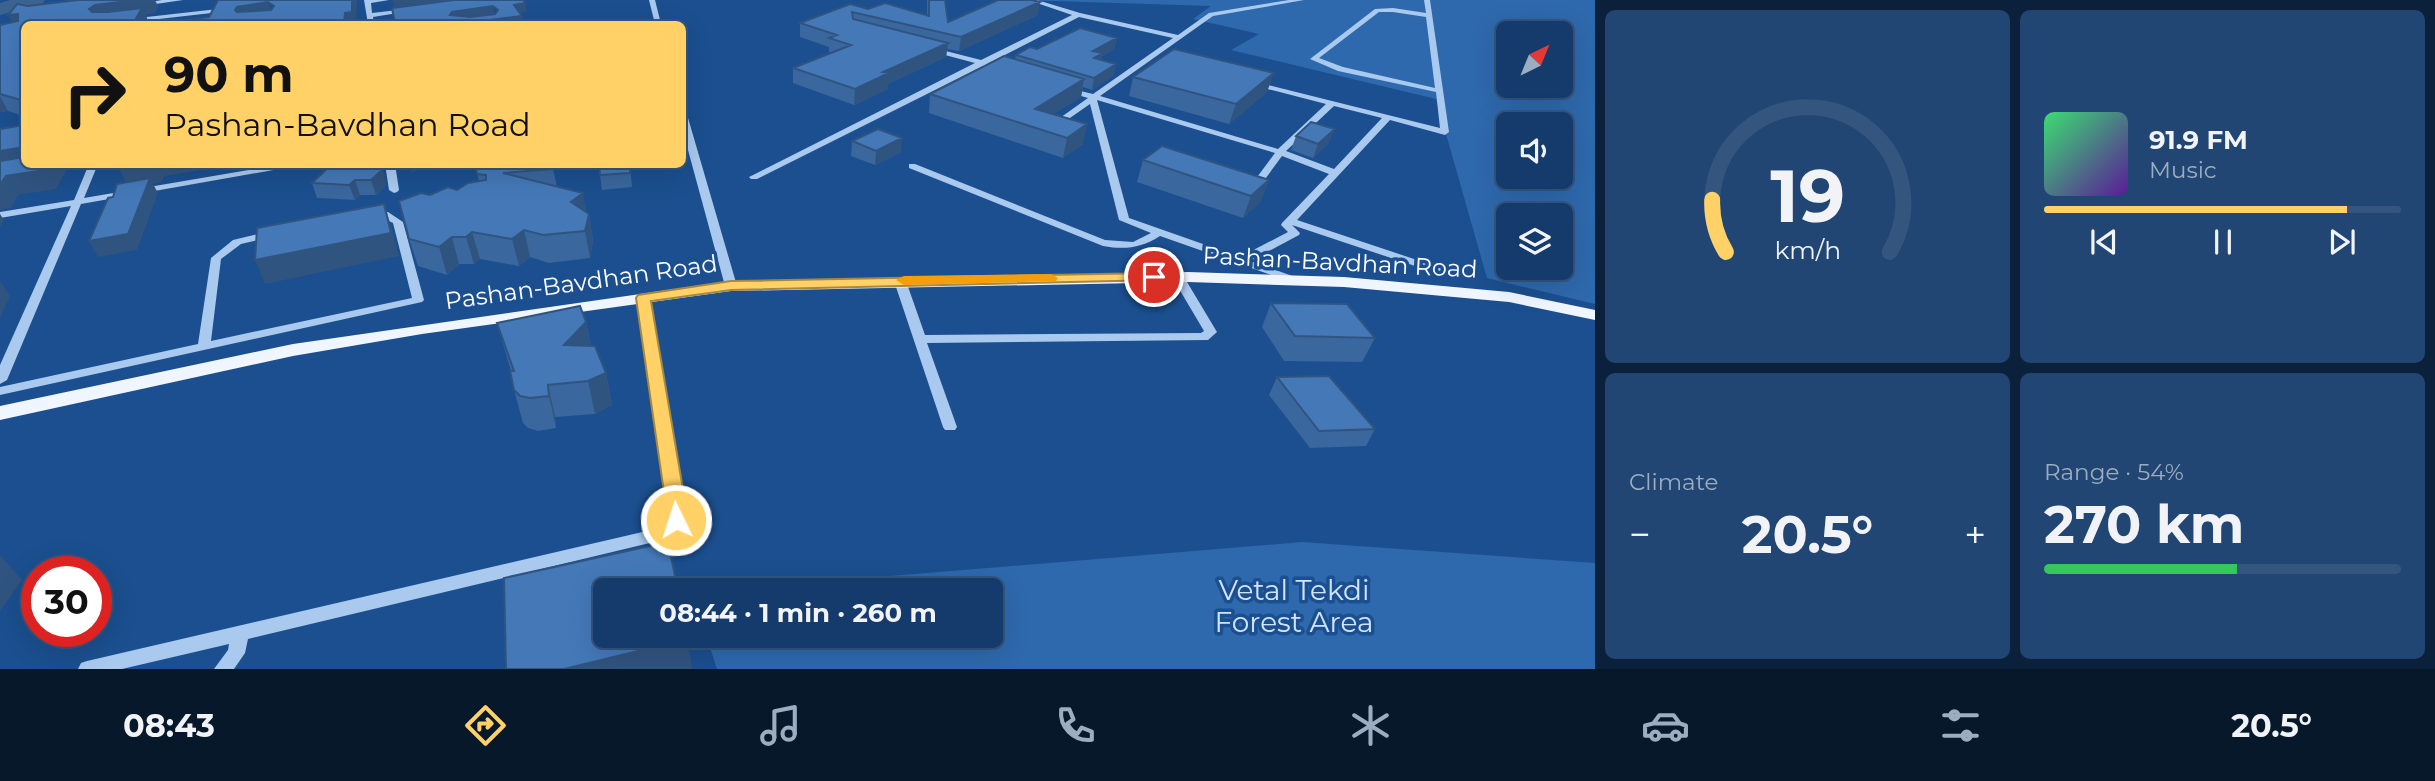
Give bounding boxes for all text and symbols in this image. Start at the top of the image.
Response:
north arrow [1496,21,1573,98]
map controls [1496,21,1573,280]
text: 90 m [164,45,294,104]
icon: right [49,49,140,140]
text: Pashan-Bavdhan Road [164,105,531,144]
button: sound [1496,112,1573,189]
text: 91.9 FM [2149,124,2248,156]
text: 19 [1770,153,1845,241]
text: Music [2149,156,2217,184]
button: layers [1496,203,1573,280]
icon: previous [2085,223,2123,261]
icon: pause [2204,223,2242,261]
icon: next [2323,223,2361,261]
text: km/h [1774,235,1841,265]
street label: Pashan-Bavdhan Road [1202,240,1478,284]
pin [1124,247,1184,307]
street label: Pashan-Bavdhan Road [443,248,719,316]
icon: arrive [1135,258,1173,296]
text: Range · 54% [2044,458,2184,486]
text: Climate [1629,468,1718,496]
position arrow [639,483,713,557]
text: 270 km [2044,493,2244,556]
text: 20.5° [1742,503,1873,566]
text: − [1629,511,1651,558]
text: + [1964,511,1986,558]
speed limit sign: 30 [21,556,112,647]
park label: Vetal Tekdi Forest Area [1215,573,1373,639]
text: 08:44 · 1 min · 260 m [659,597,937,629]
icon: directions [461,701,510,750]
icon: music [756,701,805,750]
icon: phone [1051,701,1100,750]
icon: climate [1346,701,1395,750]
icon: car [1641,701,1690,750]
icon: filters [1936,701,1985,750]
text: 08:43 [123,706,215,745]
text: 20.5° [2231,706,2312,745]

